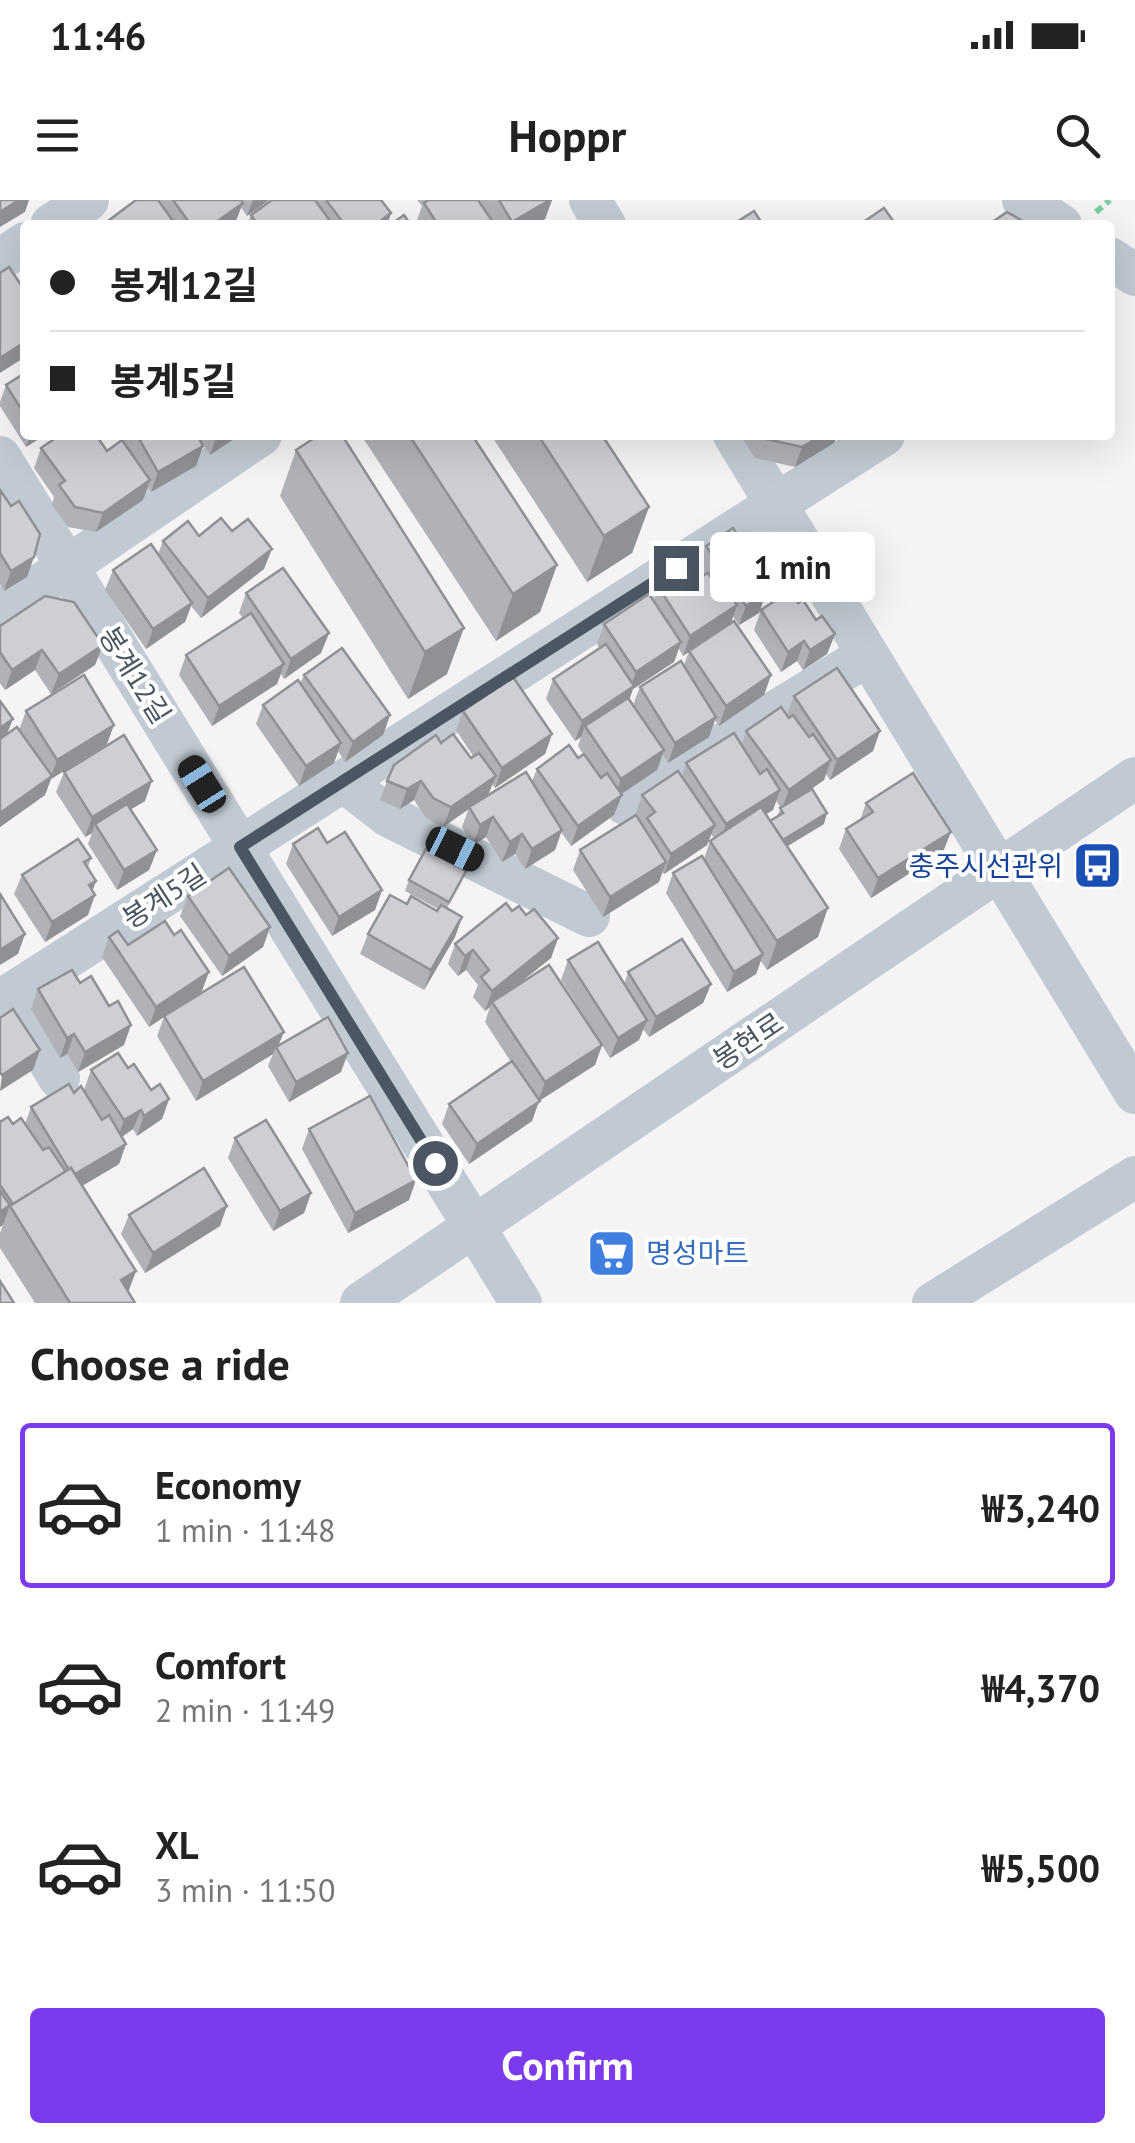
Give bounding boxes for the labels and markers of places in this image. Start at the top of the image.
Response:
bus stop icon: 충주시선관위 [1072,840,1124,892]
place label: 충주시선관위 [908,847,1063,884]
supermarket icon: 명성마트 [585,1227,637,1279]
place label: 명성마트 [646,1234,749,1271]

